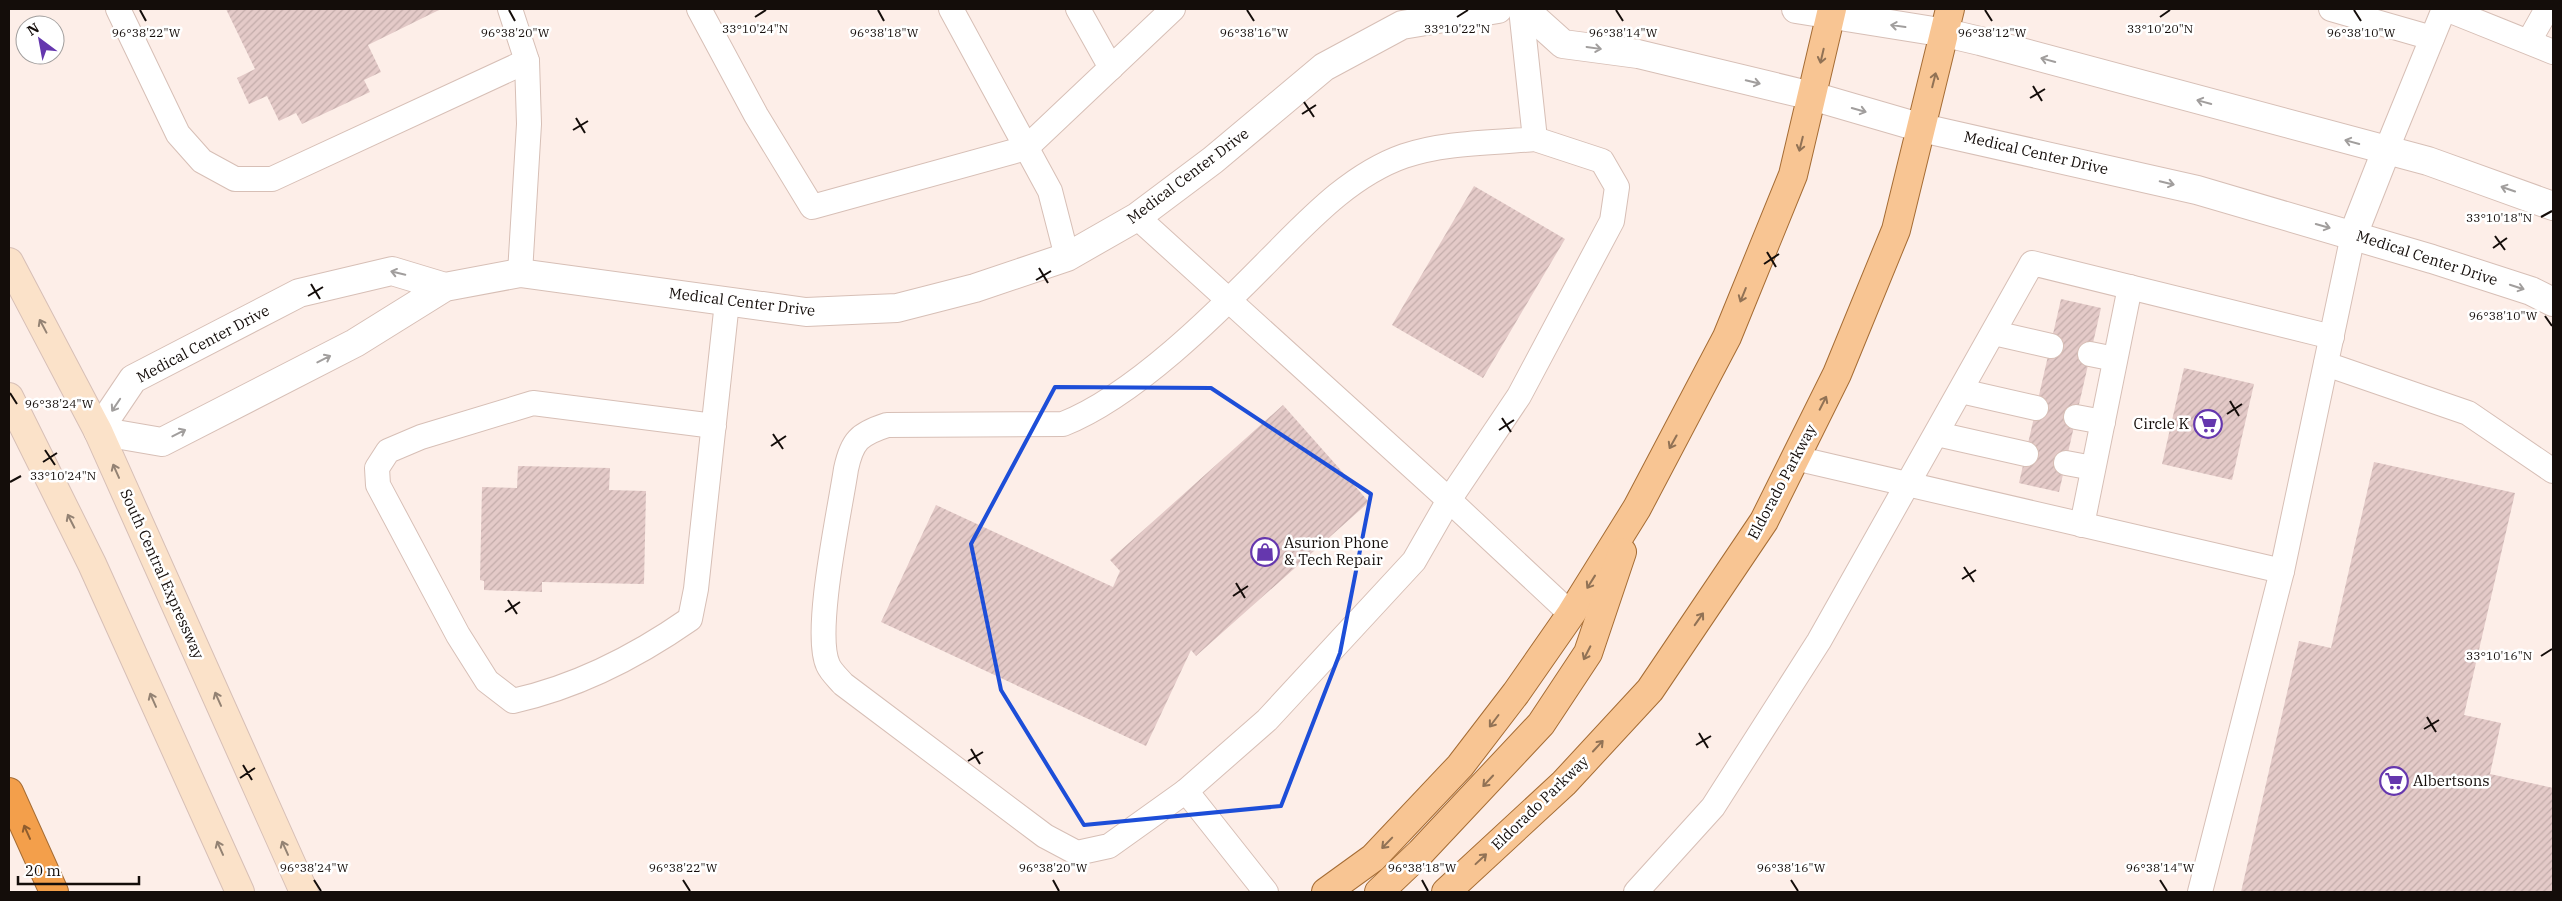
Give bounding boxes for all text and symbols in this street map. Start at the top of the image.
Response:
north arrow [15,15,65,65]
text: N [24,18,43,40]
one-way arrow [1890,20,1906,30]
text: 33°10'24"N [722,21,788,36]
text: 33°10'22"N [1424,21,1490,36]
text: 33°10'20"N [2127,21,2193,36]
text: 96°38'22"W [112,25,181,40]
text: 96°38'20"W [481,25,550,40]
text: 96°38'18"W [850,25,919,40]
text: 96°38'16"W [1220,25,1289,40]
text: 96°38'14"W [1589,25,1658,40]
text: 96°38'12"W [1958,25,2027,40]
text: 96°38'10"W [2327,25,2396,40]
one-way arrow [1586,43,1602,53]
one-way arrow [1817,48,1826,64]
one-way arrow [2040,54,2056,64]
one-way arrow [1930,73,1939,89]
one-way arrow [1745,78,1761,87]
one-way arrow [2197,96,2213,106]
one-way arrow [1851,105,1867,115]
street label: Medical Center Drive [1123,124,1252,228]
street label: Medical Center Drive [1962,127,2110,178]
one-way arrow [1796,135,1805,151]
one-way arrow [2345,136,2361,146]
one-way arrow [2158,179,2174,188]
one-way arrow [2500,184,2516,193]
text: 33°10'18"N [2466,210,2532,225]
one-way arrow [2315,221,2331,231]
street label: Medical Center Drive [2354,226,2500,289]
one-way arrow [391,268,407,277]
one-way arrow [2508,282,2524,292]
street label: Medical Center Drive [668,283,816,320]
one-way arrow [1738,288,1747,303]
street label: Medical Center Drive [133,301,272,387]
text: 96°38'10"W [2469,308,2538,323]
one-way arrow [38,319,48,334]
one-way arrow [316,354,331,364]
one-way arrow [1818,395,1828,410]
text: 96°38'24"W [25,396,94,411]
one-way arrow [111,398,121,412]
supermarket icon: Circle K [2193,409,2223,439]
place label: Circle K [2134,414,2189,433]
street label: Eldorado Parkway [1743,421,1820,543]
one-way arrow [171,428,186,437]
one-way arrow [1668,434,1678,449]
one-way arrow [111,464,120,479]
text: 33°10'24"N [30,468,96,483]
street label: South Central Expressway [116,486,209,662]
one-way arrow [66,514,75,529]
place label: Asurion Phone & Tech Repair [1284,533,1389,569]
shop icon: Asurion Phone & Tech Repair [1250,537,1280,567]
one-way arrow [1585,574,1595,588]
one-way arrow [1694,613,1704,627]
one-way arrow [1582,646,1592,661]
text: 33°10'16"N [2466,648,2532,663]
one-way arrow [213,692,223,707]
one-way arrow [148,693,158,708]
one-way arrow [1489,714,1500,727]
one-way arrow [1592,740,1604,753]
street label: Eldorado Parkway [1487,751,1592,854]
supermarket icon: Albertsons [2379,766,2409,796]
place label: Albertsons [2413,771,2490,790]
one-way arrow [1482,775,1494,788]
one-way arrow [21,825,31,840]
one-way arrow [1381,837,1393,849]
one-way arrow [215,841,225,856]
one-way arrow [279,841,289,856]
one-way arrow [1475,853,1488,865]
scale bar [18,854,139,886]
text: 96°38'24"W [280,860,349,875]
text: 96°38'22"W [649,860,718,875]
text: 96°38'20"W [1019,860,1088,875]
text: 96°38'18"W [1388,860,1457,875]
text: 96°38'16"W [1757,860,1826,875]
text: 96°38'14"W [2126,860,2195,875]
text: 20 m [25,861,61,880]

